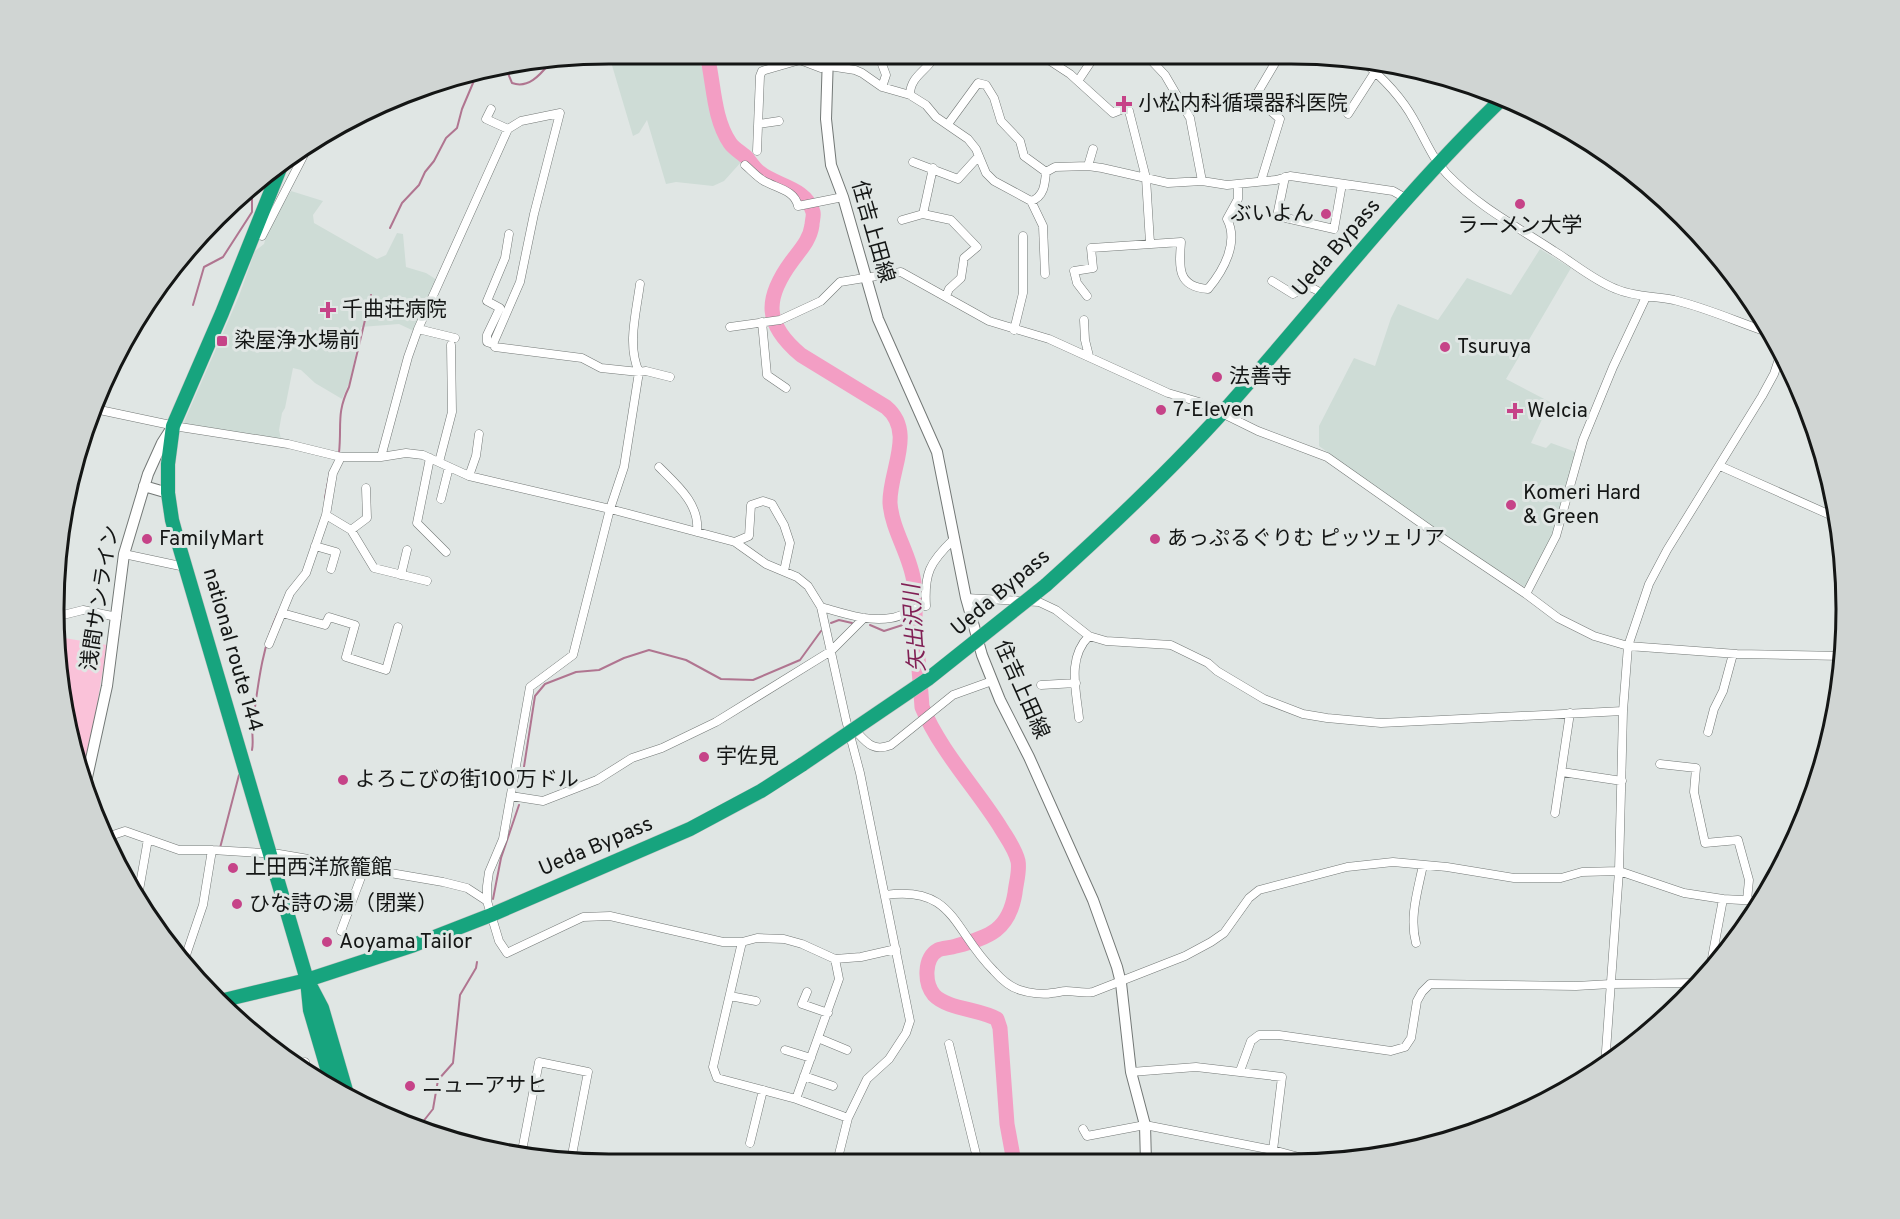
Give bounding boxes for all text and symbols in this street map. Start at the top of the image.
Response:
place label: 小松内科循環器科医院 [1138,91,1348,118]
marker: 小松内科循環器科医院 [1115,95,1133,113]
street label: 住吉上田線 [845,178,899,286]
street label: Ueda Bypass [1287,193,1387,303]
marker: ラーメン大学 [1513,197,1527,211]
place label: ぶいよん [1230,201,1314,228]
marker: ぶいよん [1319,207,1333,221]
place label: ラーメン大学 [1457,213,1583,240]
place label: 千曲荘病院 [342,297,447,324]
marker: 千曲荘病院 [319,301,337,319]
place label: 染屋浄水場前 [234,328,360,355]
marker: 染屋浄水場前 [215,334,229,348]
place label: Tsuruya [1457,334,1531,361]
marker: Tsuruya [1438,340,1452,354]
place label: 法善寺 [1229,364,1292,391]
marker: 法善寺 [1210,370,1224,384]
place label: 7-Eleven [1173,397,1254,424]
place label: Welcia [1527,398,1588,425]
marker: 7-Eleven [1154,403,1168,417]
marker: Welcia [1508,404,1522,418]
place label: Komeri Hard & Green [1523,480,1641,531]
marker: Komeri Hard & Green [1504,498,1518,512]
street label: 浅間サンライン [76,523,126,673]
place label: FamilyMart [159,526,264,553]
place label: あっぷるぐりむ ピッツェリア [1167,526,1445,553]
marker: FamilyMart [140,532,154,546]
marker: あっぷるぐりむ ピッツェリア [1148,532,1162,546]
street label: Ueda Bypass [946,544,1056,642]
street label: national route 144 [196,565,268,735]
water label: 矢出沢川 [899,581,933,673]
street label: 住吉上田線 [987,637,1055,743]
place label: 宇佐見 [716,744,779,771]
marker: 宇佐見 [697,750,711,764]
place label: よろこびの街100万ドル [355,767,579,794]
marker: よろこびの街100万ドル [336,773,350,787]
street label: Ueda Bypass [535,811,657,883]
place label: 上田西洋旅籠館 [245,855,392,882]
marker: 上田西洋旅籠館 [226,861,240,875]
place label: ひな詩の湯（閉業） [249,891,438,918]
marker: ひな詩の湯（閉業） [230,897,244,911]
place label: Aoyama Tailor [339,929,472,956]
marker: Aoyama Tailor [320,935,334,949]
place label: ニューアサヒ [422,1073,547,1100]
marker: ニューアサヒ [403,1079,417,1093]

